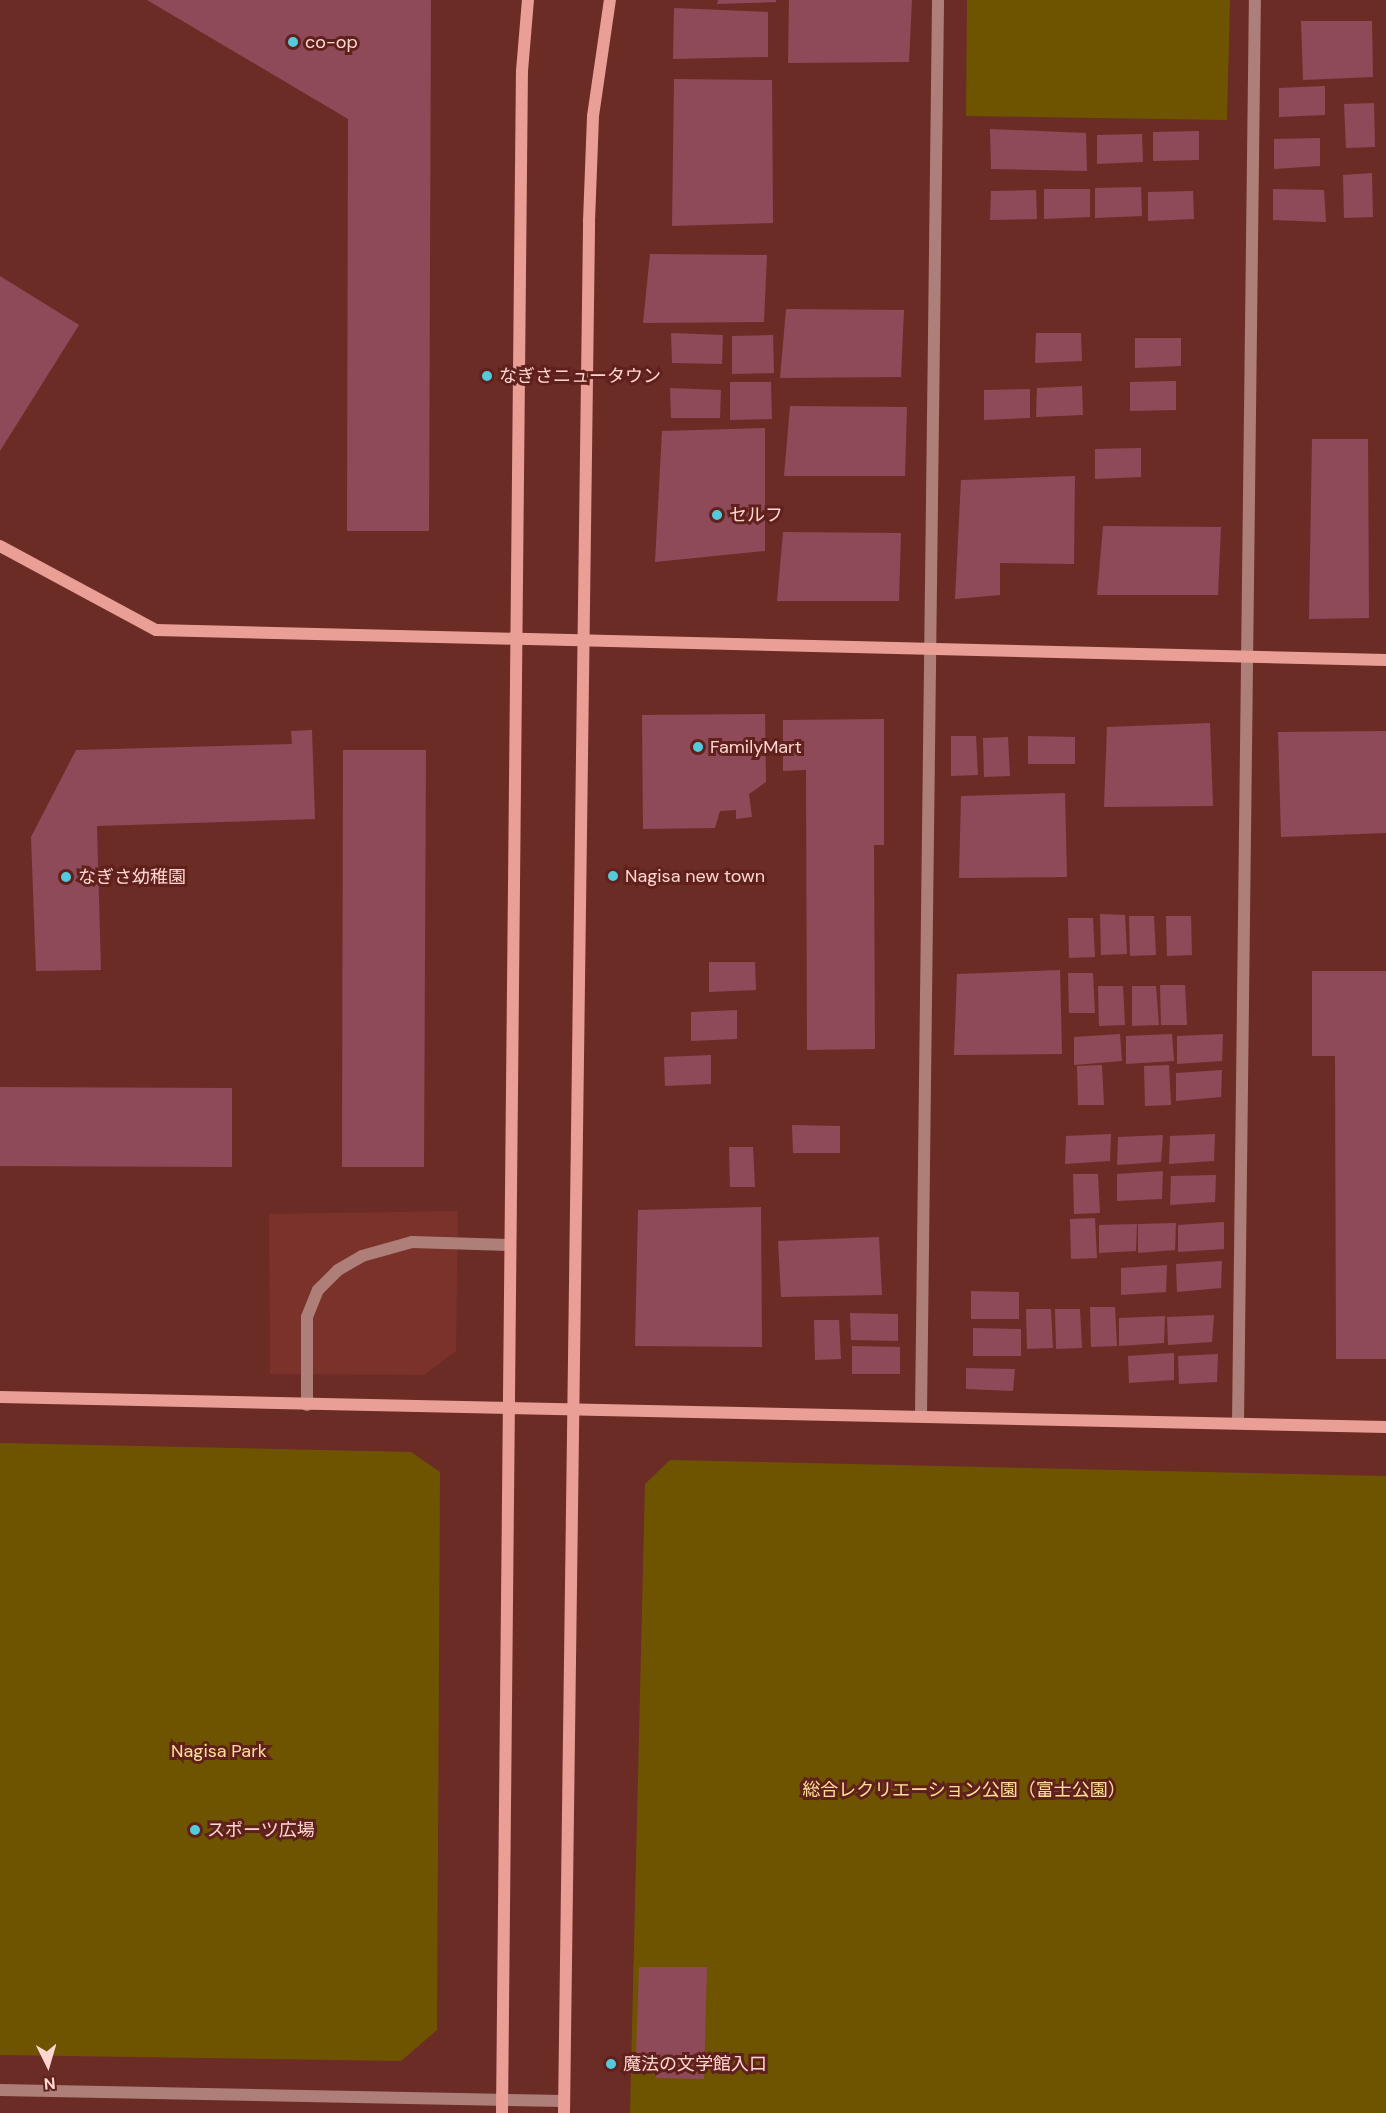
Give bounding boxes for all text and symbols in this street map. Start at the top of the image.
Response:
place label: co-op [305,31,358,53]
marker: co-op [286,35,300,49]
place label: なぎさニュータウン [499,365,661,387]
marker: なぎさニュータウン [480,369,494,383]
place label: セルフ [729,504,783,526]
marker: セルフ [710,508,724,522]
place label: FamilyMart [710,736,802,758]
marker: FamilyMart [691,740,705,754]
place label: Nagisa new town [625,865,765,887]
place label: なぎさ幼稚園 [78,866,186,888]
marker: Nagisa new town [606,869,620,883]
marker: なぎさ幼稚園 [59,870,73,884]
park label: Nagisa Park [171,1740,267,1762]
park label: 総合レクリエーション公園（富士公園） [802,1779,1126,1801]
place label: スポーツ広場 [207,1819,315,1841]
marker: スポーツ広場 [188,1823,202,1837]
north arrow [18,2035,78,2095]
place label: 魔法の文学館入口 [623,2053,767,2075]
marker: 魔法の文学館入口 [604,2057,618,2071]
text: N [43,2072,56,2094]

